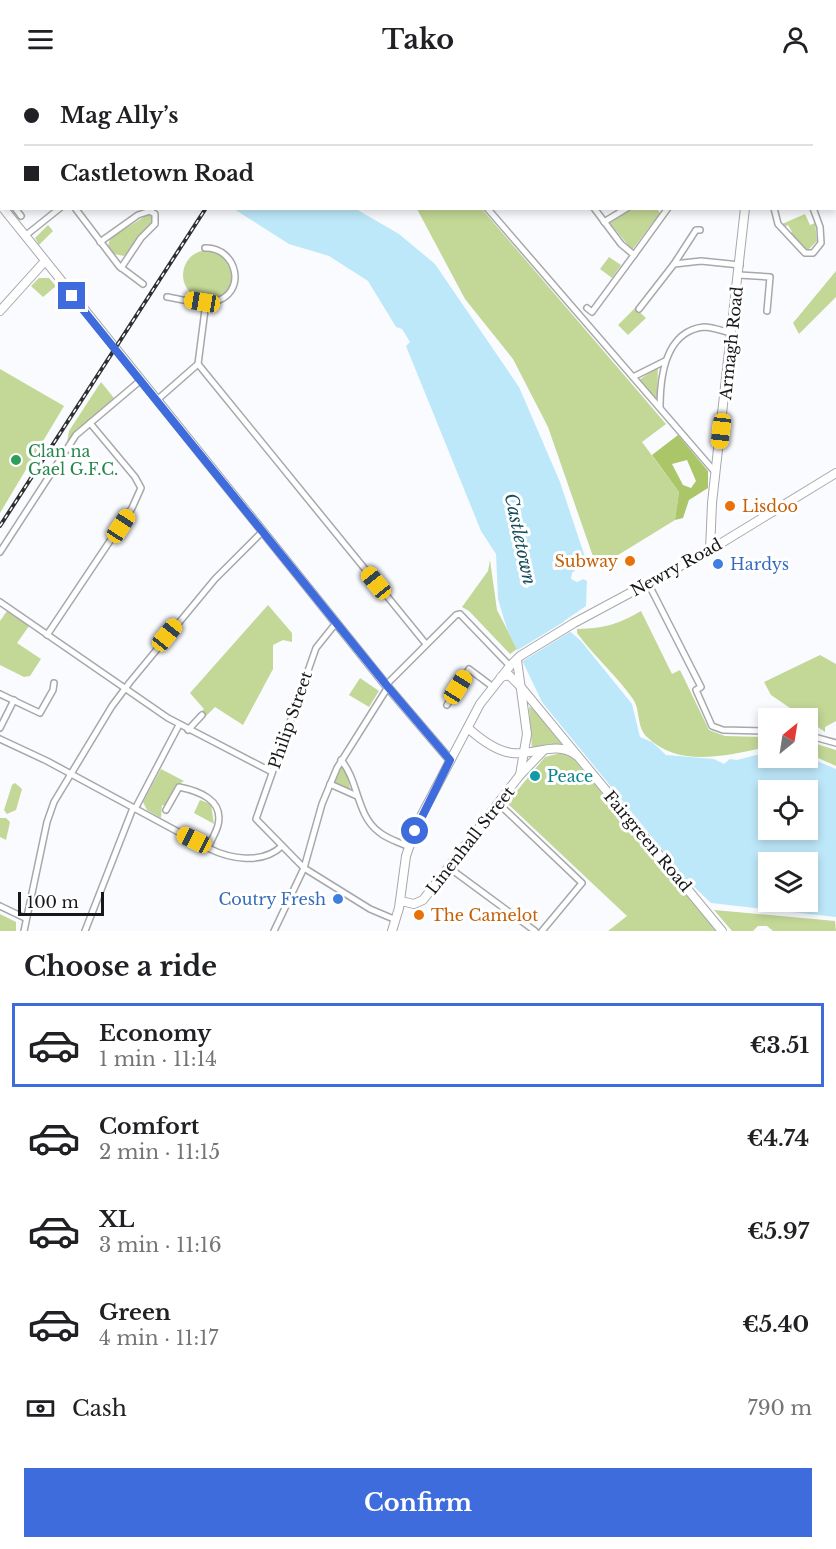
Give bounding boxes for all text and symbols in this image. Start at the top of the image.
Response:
icon: menu [24,23,57,56]
text: Tako [382,23,454,56]
icon: person [779,23,812,56]
text: Mag Ally’s [60,102,178,129]
text: Castletown Road [60,160,254,187]
route end [58,282,85,309]
street label: Armagh Road [715,285,747,402]
car [183,290,221,314]
car [710,412,732,450]
place label: Clan na Gael G.F.C. [28,441,118,479]
marker: Clan na Gael G.F.C. [9,453,23,467]
water label: Castletown [500,491,540,587]
place label: Lisdoo [742,496,798,516]
marker: Lisdoo [723,499,737,513]
car [104,506,138,546]
street label: Newry Road [627,534,725,600]
place label: Subway [555,551,619,571]
marker: Subway [623,554,637,568]
place label: Hardys [730,554,789,574]
marker: Hardys [711,557,725,571]
car [358,563,394,603]
car [149,615,185,655]
car [441,667,475,707]
street label: Philip Street [264,669,316,771]
north arrow [758,708,818,768]
map controls [758,708,818,912]
place label: Peace [547,766,593,786]
marker: Peace [528,769,542,783]
button: locate [758,780,818,840]
street label: Linenhall Street [422,782,518,898]
street label: Fairgreen Road [600,786,696,896]
route start [401,817,428,844]
car [174,824,214,856]
button: layers [758,852,818,912]
scale bar [18,889,104,917]
place label: Coutry Fresh [218,889,326,909]
text: 100 m [27,892,79,912]
marker: Coutry Fresh [331,892,345,906]
place label: The Camelot [431,905,538,925]
marker: The Camelot [412,908,426,922]
text: Choose a ride [24,950,217,983]
icon: car [27,1018,81,1072]
text: Economy [99,1020,211,1047]
text: €3.51 [750,1032,809,1059]
text: 1 min · 11:14 [99,1047,217,1071]
icon: car [27,1111,81,1165]
text: Comfort [99,1113,199,1140]
text: €4.74 [747,1125,809,1152]
text: 2 min · 11:15 [99,1140,220,1164]
icon: car [27,1204,81,1258]
text: XL [99,1206,134,1233]
text: €5.97 [747,1218,809,1245]
text: 3 min · 11:16 [99,1233,222,1257]
icon: car [27,1297,81,1351]
text: Green [99,1299,171,1326]
text: €5.40 [742,1311,809,1338]
text: 4 min · 11:17 [99,1326,218,1350]
icon: cash [24,1392,57,1425]
text: Cash [72,1395,127,1422]
text: 790 m [748,1396,812,1420]
button: Confirm [24,1468,812,1537]

